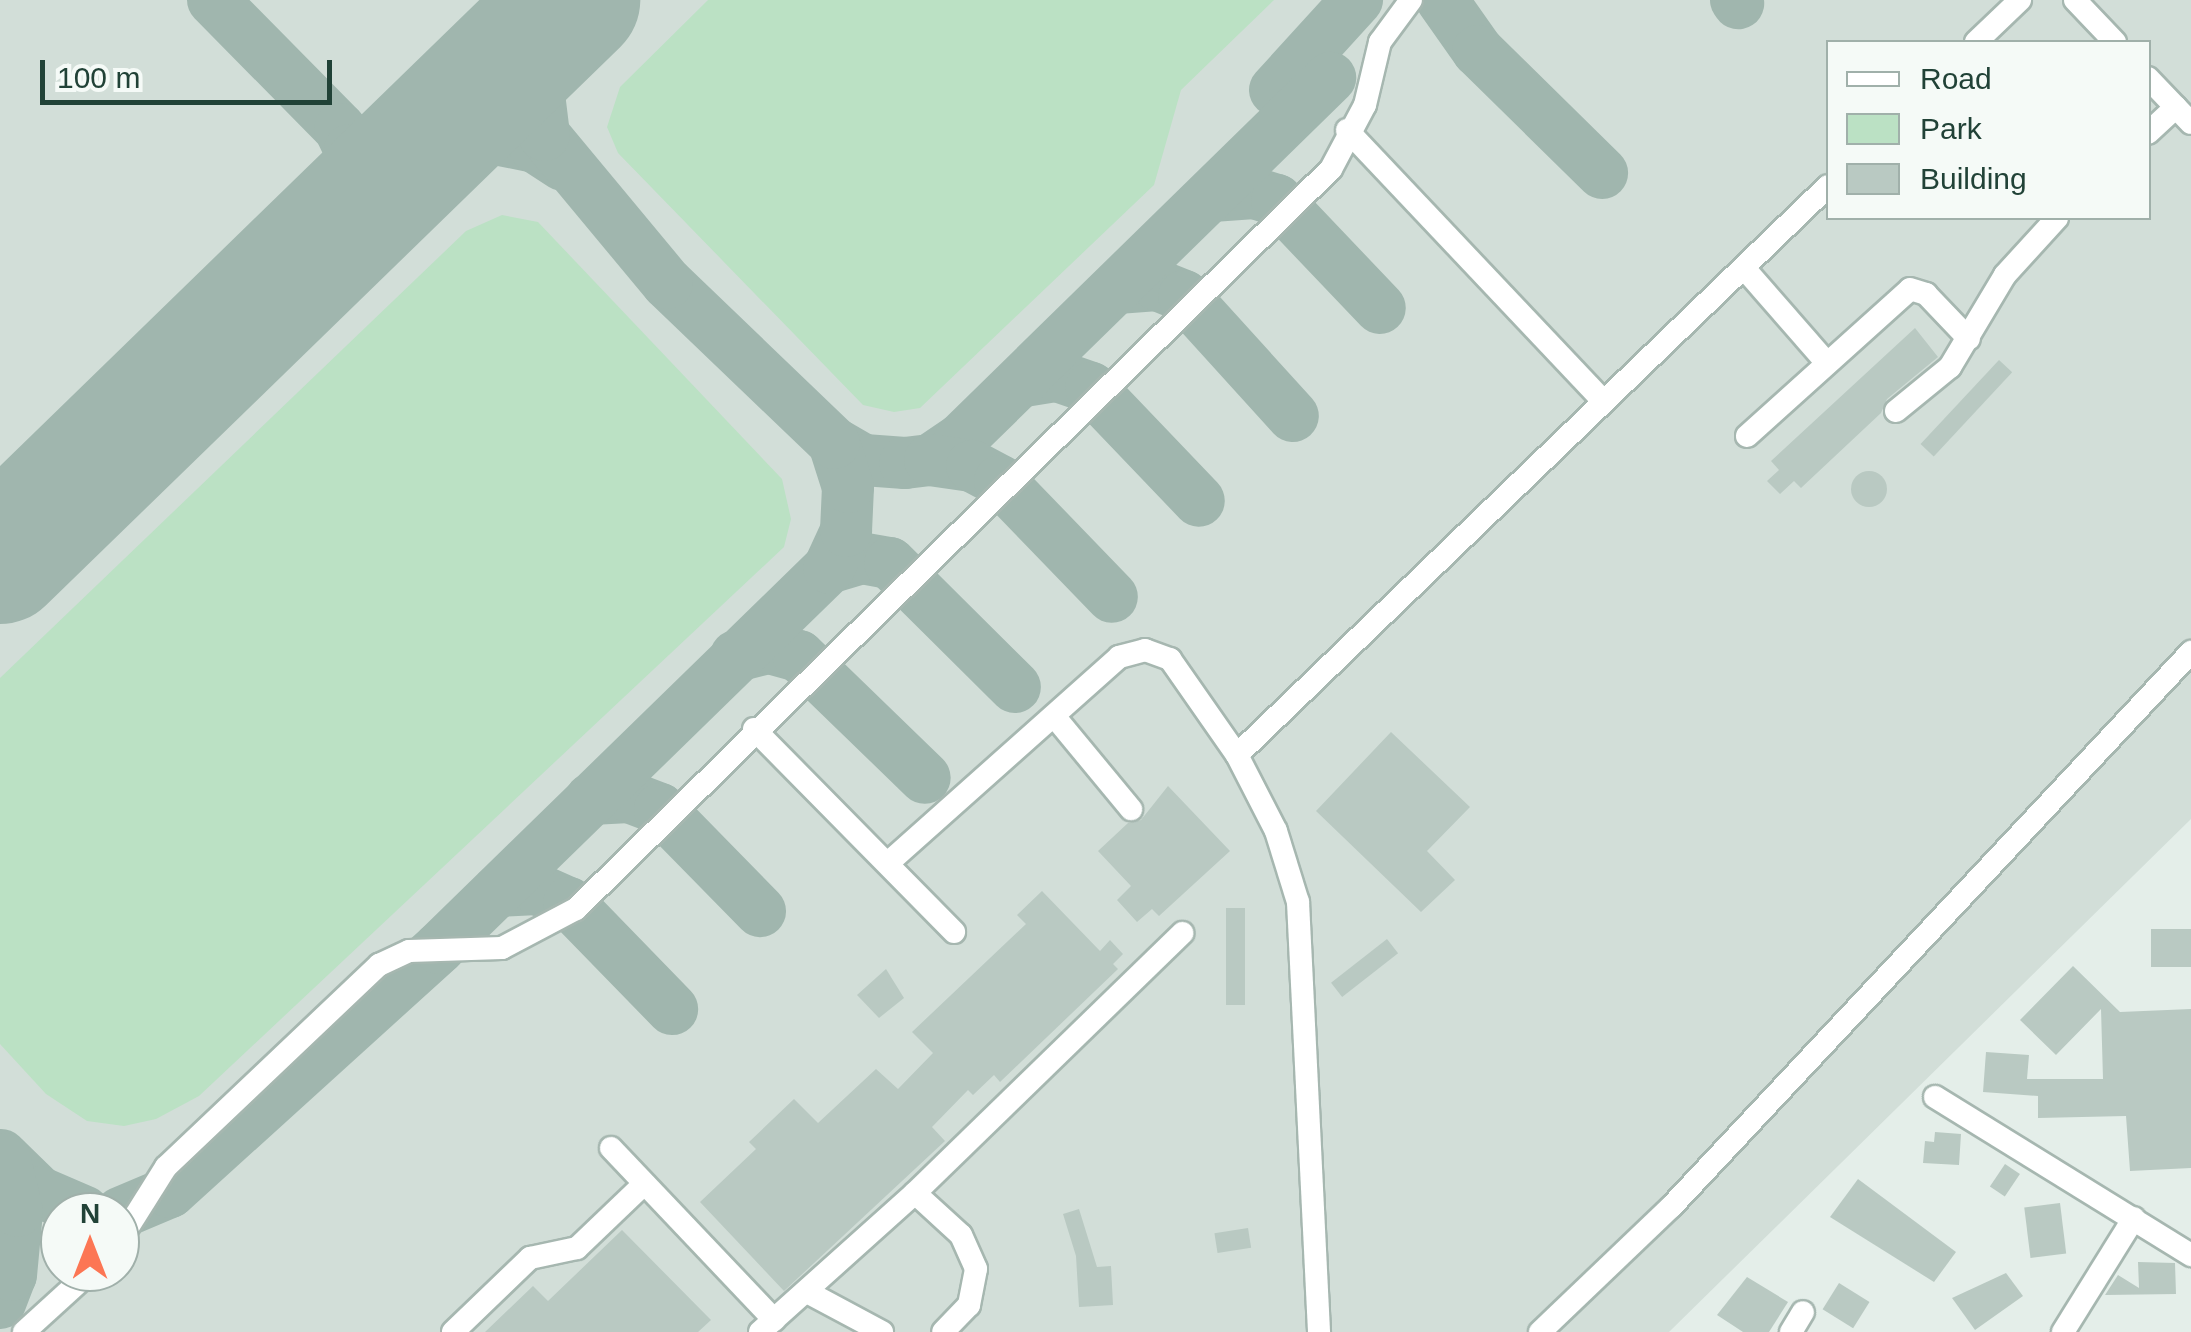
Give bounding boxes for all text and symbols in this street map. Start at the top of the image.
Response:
scale bar [45,40,338,102]
legend [1826,40,2151,220]
text: 100 m [57,61,140,94]
text: Road [1920,62,1992,95]
text: Park [1920,112,1982,145]
text: Building [1920,162,2027,195]
north arrow [40,1192,140,1292]
text: N [80,1198,100,1229]

